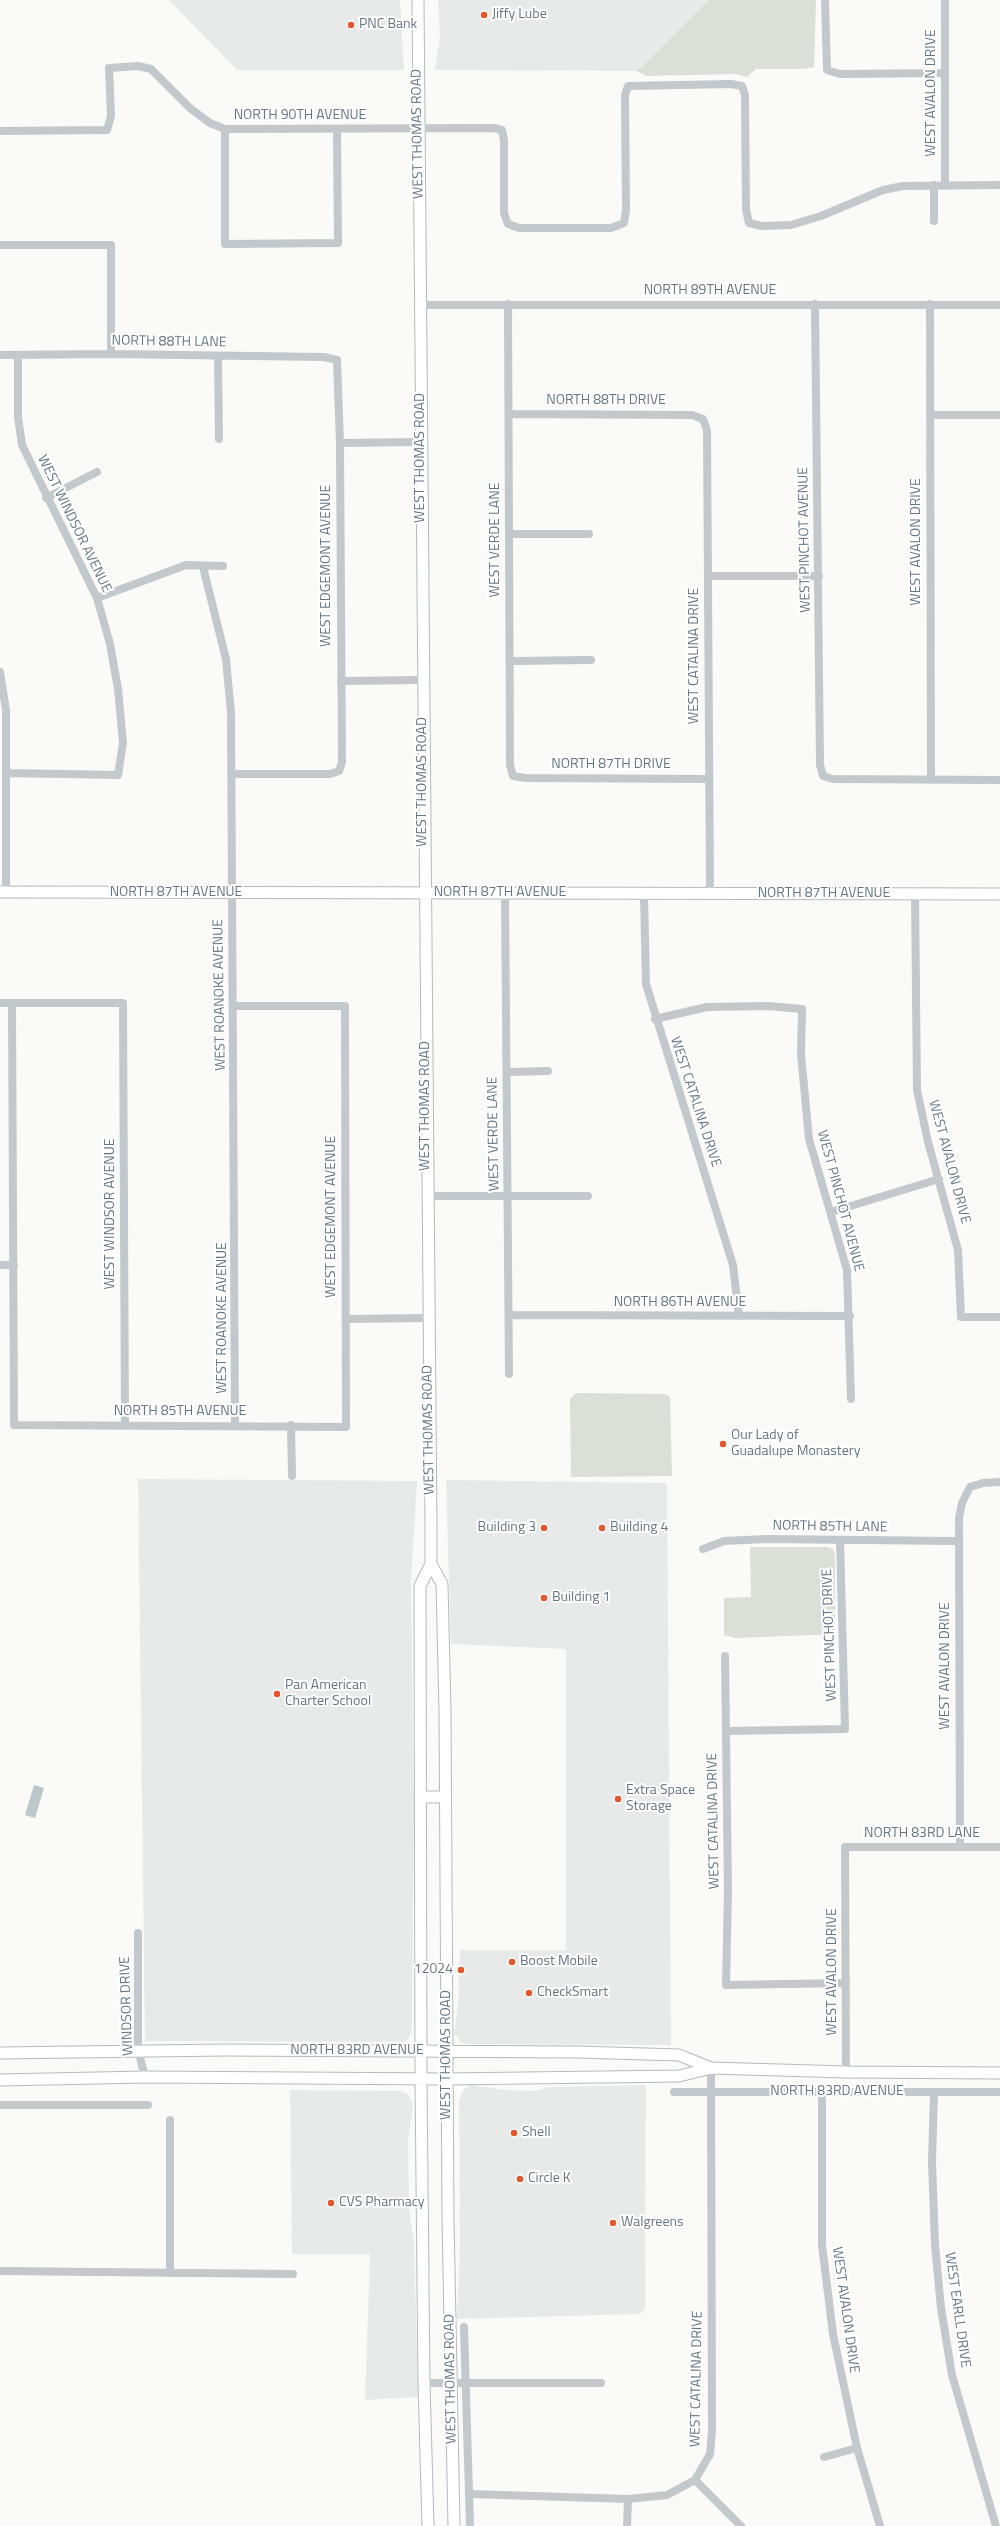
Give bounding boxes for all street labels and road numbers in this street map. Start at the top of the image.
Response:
street label: WEST AVALON DRIVE [924,29,940,157]
street label: WEST THOMAS ROAD [408,69,428,199]
street label: NORTH 90TH AVENUE [234,108,366,124]
street label: NORTH 89TH AVENUE [644,283,776,299]
street label: NORTH 88TH LANE [111,333,227,351]
street label: WEST THOMAS ROAD [413,393,429,523]
street label: NORTH 88TH DRIVE [546,393,666,409]
street label: WEST WINDSOR AVENUE [33,452,115,596]
street label: WEST PINCHOT AVENUE [795,467,815,613]
street label: WEST AVALON DRIVE [909,478,925,606]
street label: WEST VERDE LANE [488,483,504,597]
street label: WEST EDGEMONT AVENUE [319,485,335,647]
street label: WEST CATALINA DRIVE [687,588,703,724]
street label: WEST THOMAS ROAD [415,717,431,847]
street label: NORTH 87TH DRIVE [551,757,671,773]
street label: NORTH 87TH AVENUE [110,885,242,901]
street label: NORTH 87TH AVENUE [434,885,566,901]
street label: NORTH 87TH AVENUE [758,886,890,902]
street label: WEST ROANOKE AVENUE [210,919,230,1071]
street label: WEST CATALINA DRIVE [666,1034,724,1170]
street label: WEST THOMAS ROAD [418,1041,434,1171]
street label: WEST VERDE LANE [485,1076,503,1192]
street label: WEST AVALON DRIVE [924,1098,974,1226]
street label: WEST PINCHOT AVENUE [813,1128,867,1274]
street label: WEST EDGEMONT AVENUE [324,1136,340,1298]
street label: WEST WINDSOR AVENUE [103,1138,119,1290]
street label: WEST ROANOKE AVENUE [215,1242,231,1394]
street label: NORTH 86TH AVENUE [614,1295,746,1311]
street label: WEST THOMAS ROAD [419,1365,439,1495]
street label: NORTH 85TH AVENUE [114,1404,246,1420]
street label: NORTH 85TH LANE [772,1518,888,1536]
street label: WEST PINCHOT DRIVE [819,1568,841,1702]
street label: WEST AVALON DRIVE [938,1602,954,1730]
street label: WEST CATALINA DRIVE [704,1753,724,1889]
street label: NORTH 83RD LANE [864,1826,980,1842]
street label: WEST AVALON DRIVE [825,1908,841,2036]
street label: WINDSOR DRIVE [117,1956,137,2056]
street label: WEST THOMAS ROAD [439,1990,455,2120]
street label: NORTH 83RD AVENUE [290,2043,424,2059]
street label: NORTH 83RD AVENUE [770,2084,904,2100]
street label: WEST AVALON DRIVE [828,2246,862,2374]
street label: WEST EARLL DRIVE [941,2251,973,2369]
street label: WEST CATALINA DRIVE [687,2311,707,2447]
street label: WEST THOMAS ROAD [441,2314,461,2444]

